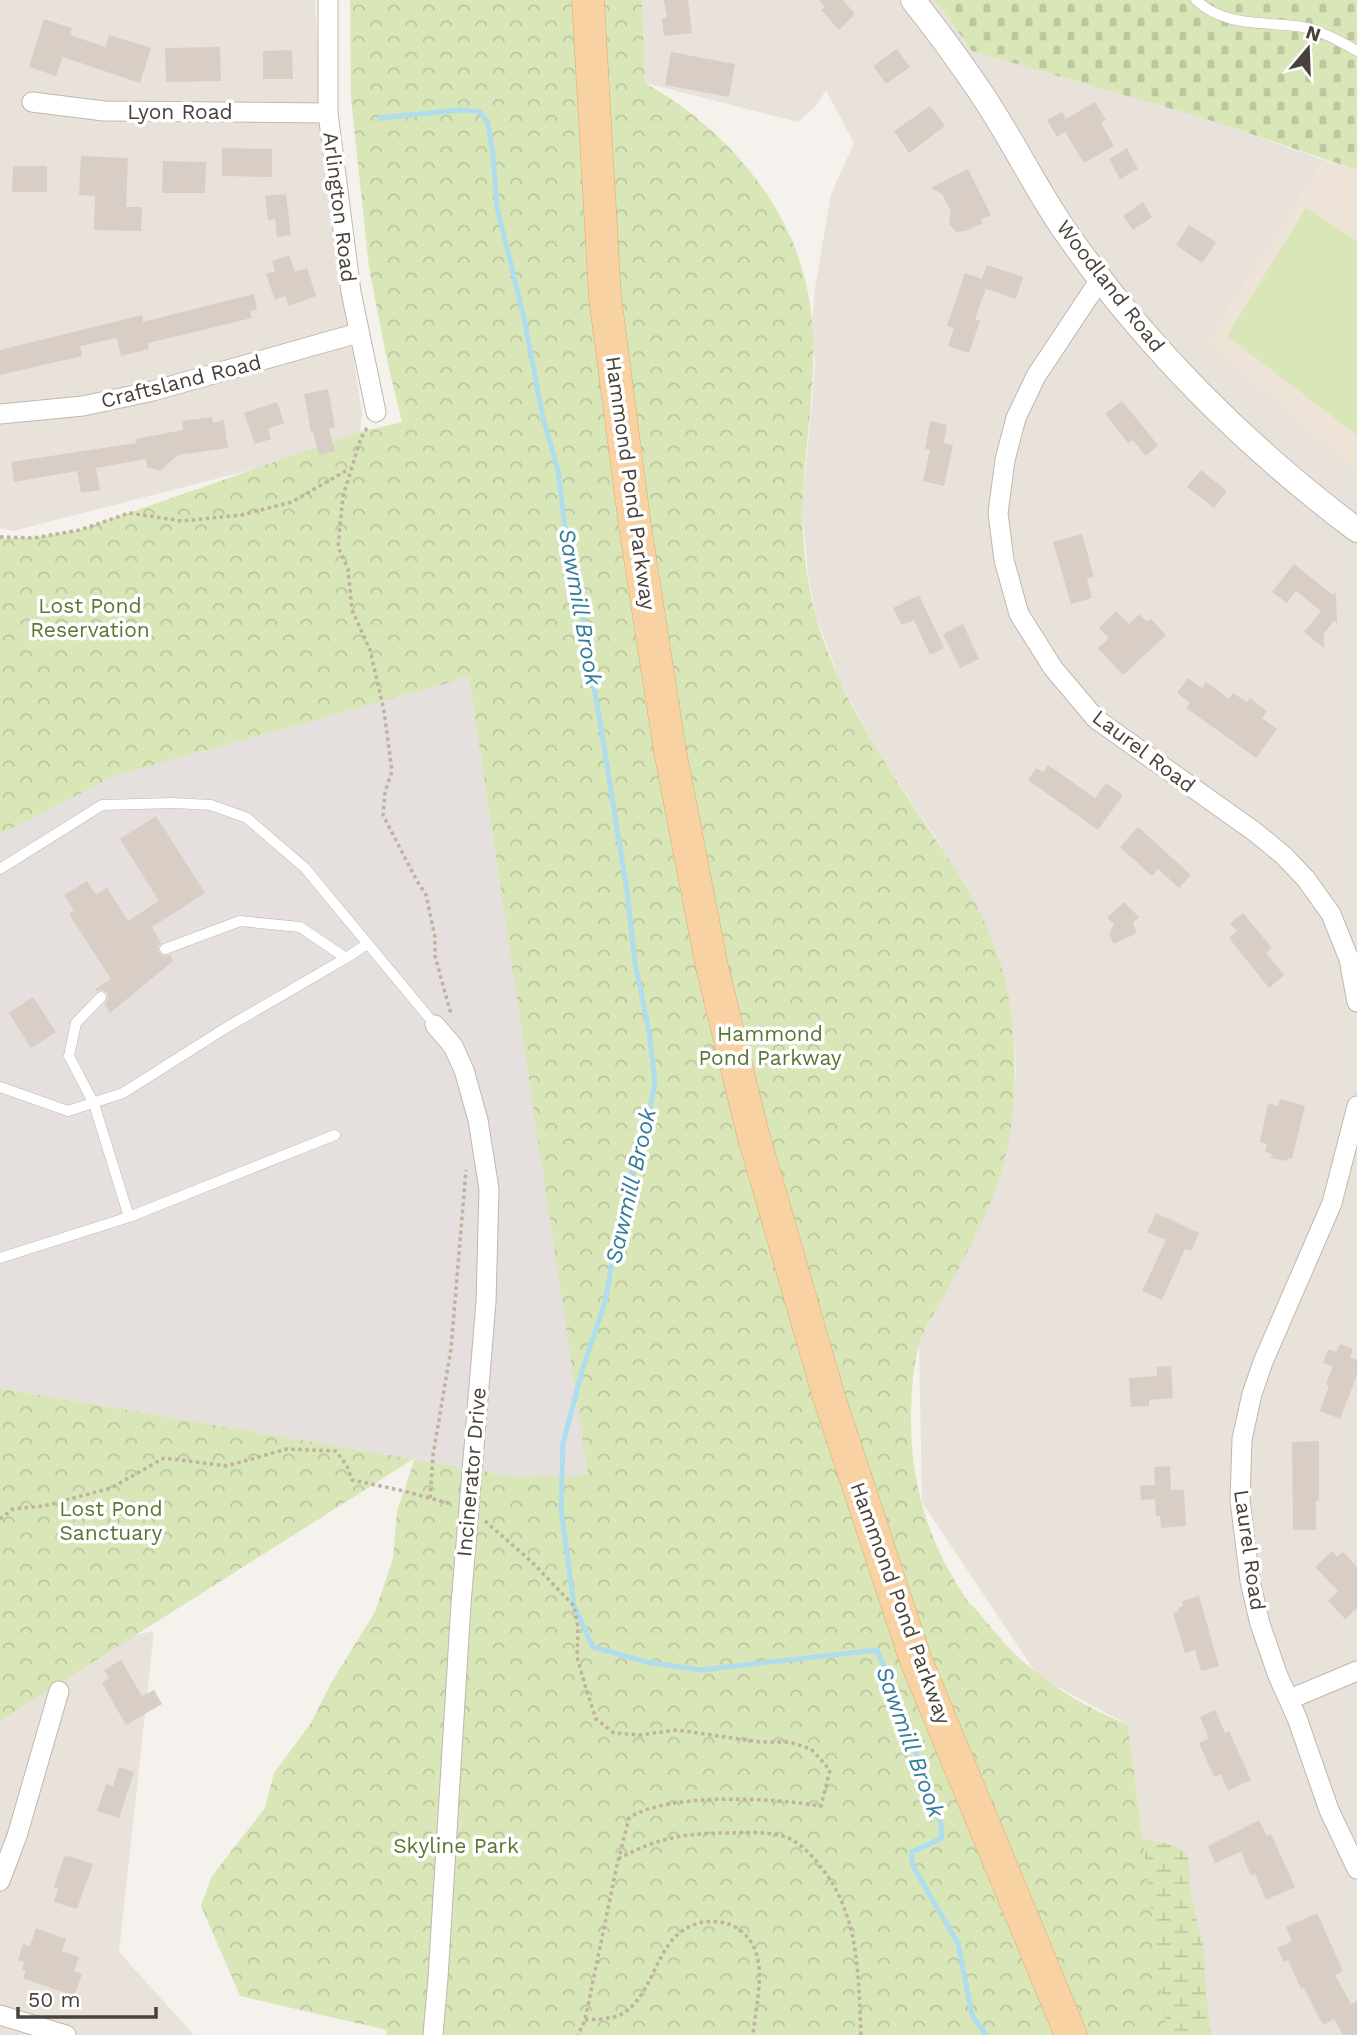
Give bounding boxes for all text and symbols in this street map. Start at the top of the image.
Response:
north arrow [1273,14,1343,84]
text: N [1303,20,1324,47]
street label: Lyon Road [127,99,233,124]
street label: Arlington Road [318,130,362,284]
street label: Woodland Road [1052,215,1170,357]
street label: Craftsland Road [98,349,264,413]
street label: Hammond Pond Parkway [601,354,661,612]
water label: Sawmill Brook [553,526,607,689]
park label: Lost Pond Reservation [30,593,150,642]
street label: Laurel Road [1088,704,1200,798]
park label: Hammond Pond Parkway [698,1021,842,1070]
water label: Sawmill Brook [600,1104,662,1266]
street label: Incinerator Drive [451,1386,491,1558]
street label: Hammond Pond Parkway [845,1478,957,1728]
street label: Laurel Road [1229,1488,1271,1612]
park label: Lost Pond Sanctuary [59,1496,163,1545]
water label: Sawmill Brook [870,1663,950,1823]
park label: Skyline Park [393,1833,519,1858]
scale bar [18,1976,156,2020]
text: 50 m [28,1987,80,2012]

